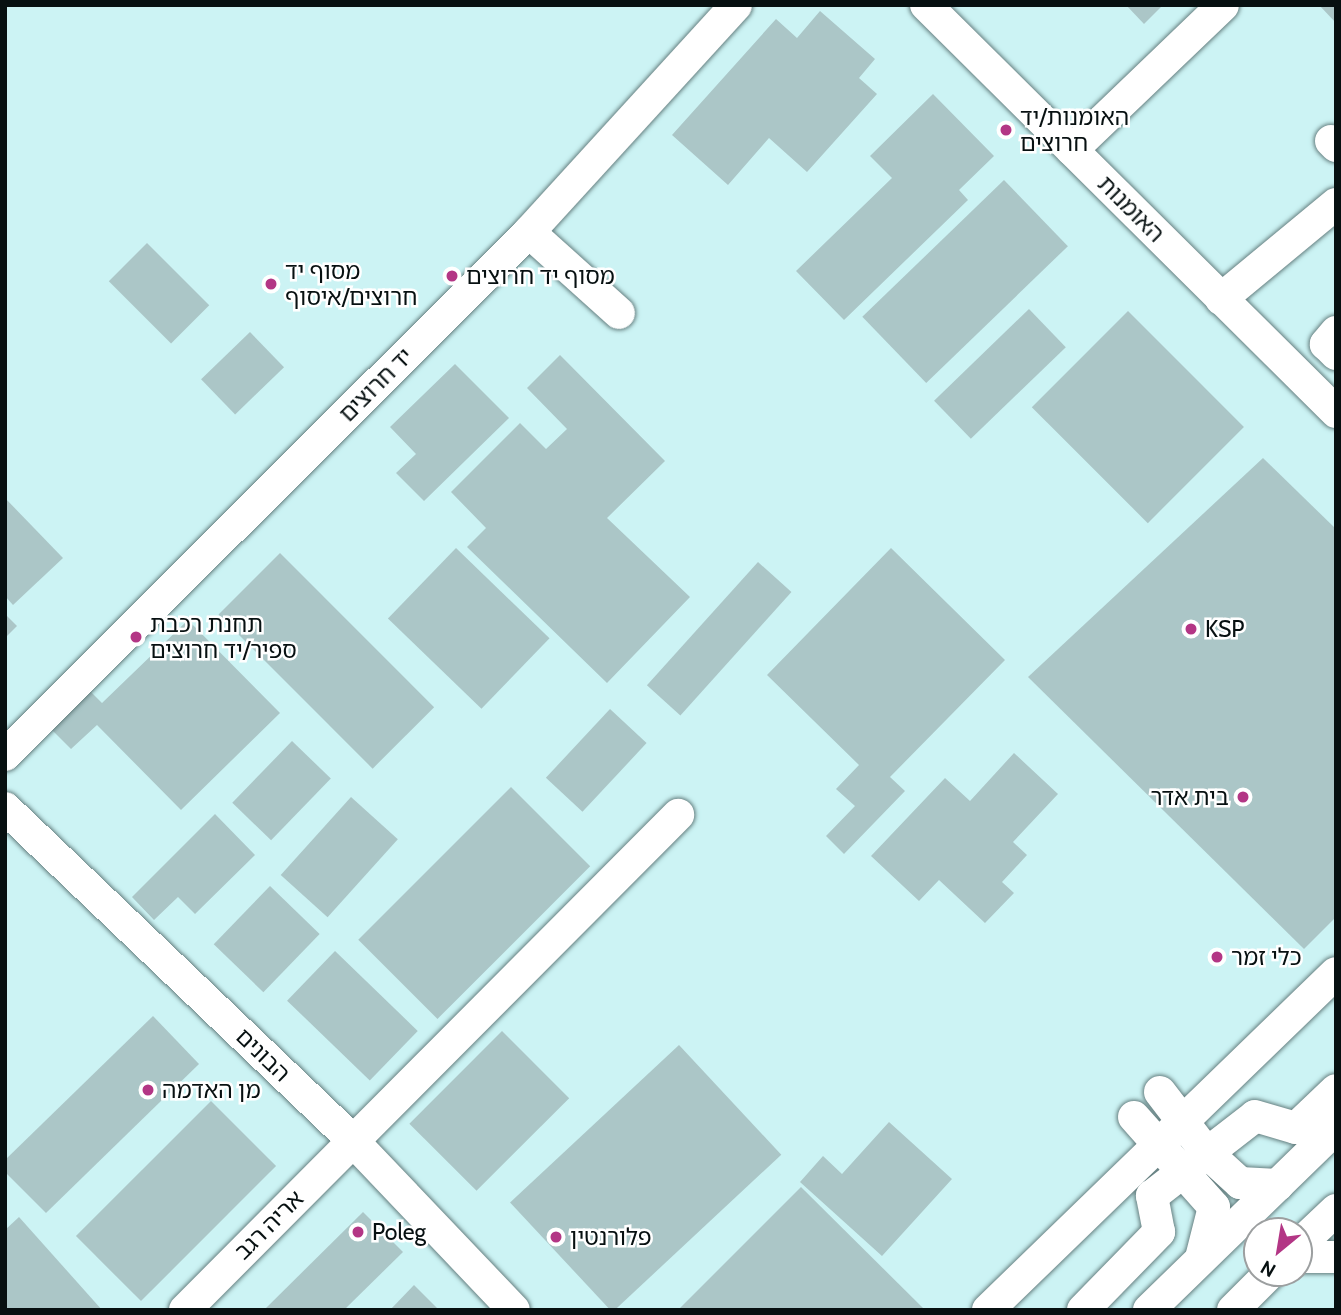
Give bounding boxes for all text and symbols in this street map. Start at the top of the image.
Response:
place label: האומנות/יד חרוצים [1020,103,1129,157]
marker: האומנות/יד חרוצים [998,122,1014,138]
street label: האומנות [1092,170,1170,248]
place label: מסוף יד חרוצים/איסוף [285,257,417,311]
place label: מסוף יד חרוצים [466,262,615,290]
marker: מסוף יד חרוצים [444,268,460,284]
marker: מסוף יד חרוצים/איסוף [263,276,279,292]
street label: יד חרוצים [333,342,419,428]
place label: תחנת רכבת ספיר/יד חרוצים [150,610,297,664]
place label: KSP [1205,615,1244,643]
marker: KSP [1183,621,1199,637]
marker: תחנת רכבת ספיר/יד חרוצים [128,629,144,645]
place label: בית אדר [1150,783,1229,811]
marker: בית אדר [1235,789,1251,805]
place label: כלי זמר [1231,943,1302,971]
marker: כלי זמר [1209,949,1225,965]
street label: הבונים [230,1023,296,1087]
place label: מן האדמה [162,1076,261,1104]
marker: מן האדמה [140,1082,156,1098]
street label: אריה רגב [229,1185,309,1265]
north arrow [1243,1217,1313,1287]
place label: Poleg [372,1218,426,1246]
place label: פלורנטין [570,1223,652,1251]
marker: Poleg [350,1224,366,1240]
marker: פלורנטין [548,1229,564,1245]
text: N [1257,1256,1280,1282]

